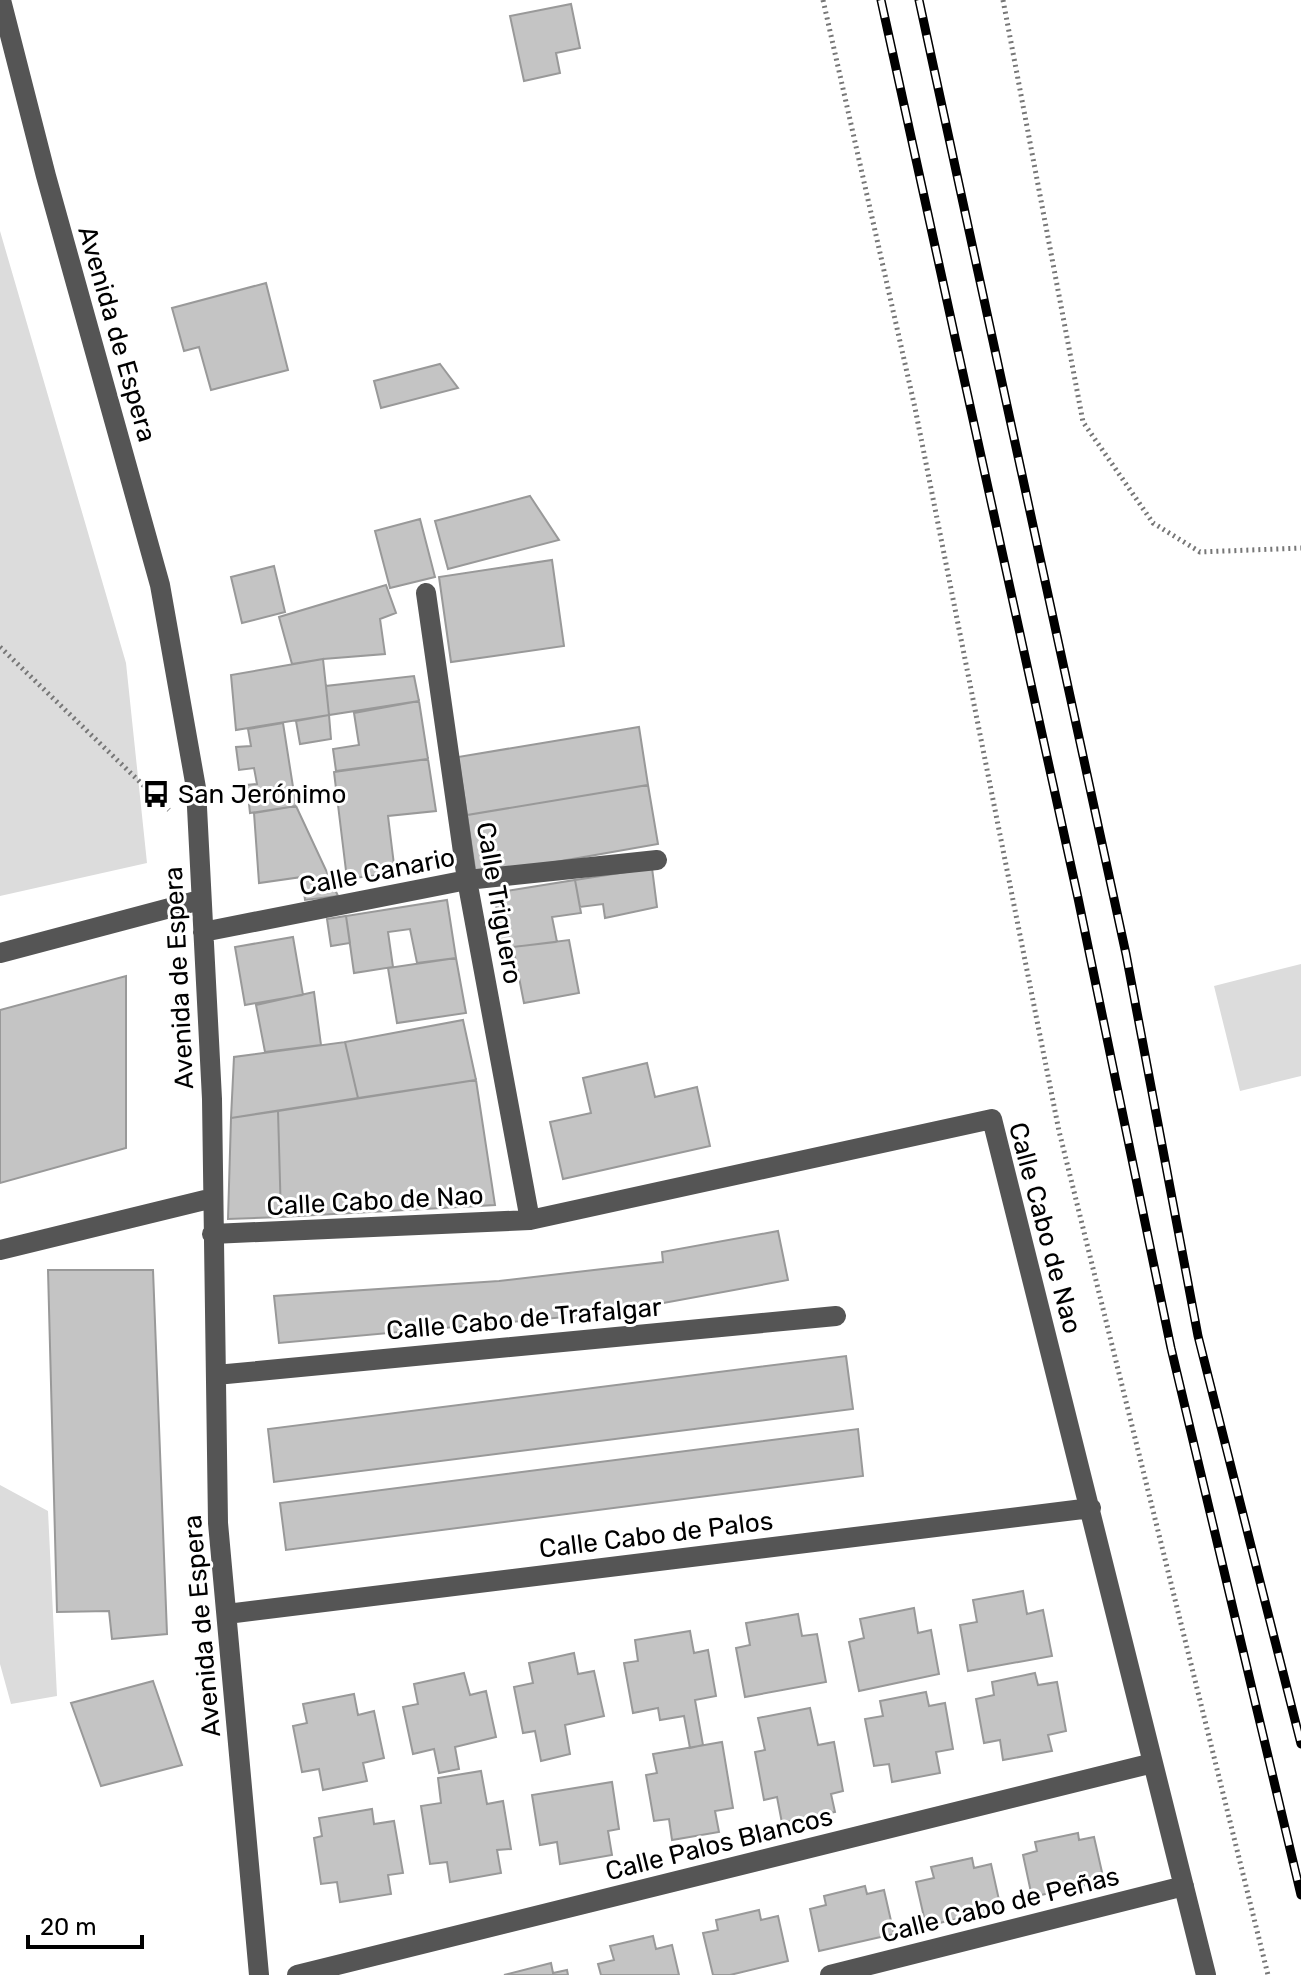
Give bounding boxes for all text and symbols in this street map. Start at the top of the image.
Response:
street label: Avenida de Espera [71,223,163,445]
bus stop icon: San Jerónimo [141,779,171,809]
place label: San Jerónimo [178,779,346,810]
street label: Calle Triguero [469,820,529,986]
street label: Calle Canario [296,842,458,902]
street label: Avenida de Espera [158,866,200,1090]
street label: Calle Cabo de Nao [1002,1119,1088,1337]
street label: Calle Cabo de Nao [266,1180,484,1222]
street label: Calle Cabo de Trafalgar [385,1291,663,1346]
street label: Calle Cabo de Palos [537,1505,775,1565]
street label: Avenida de Espera [177,1514,227,1738]
street label: Calle Palos Blancos [602,1801,836,1887]
street label: Calle Cabo de Peñas [878,1860,1122,1950]
scale bar [28,1899,142,1949]
text: 20 m [40,1913,97,1941]

